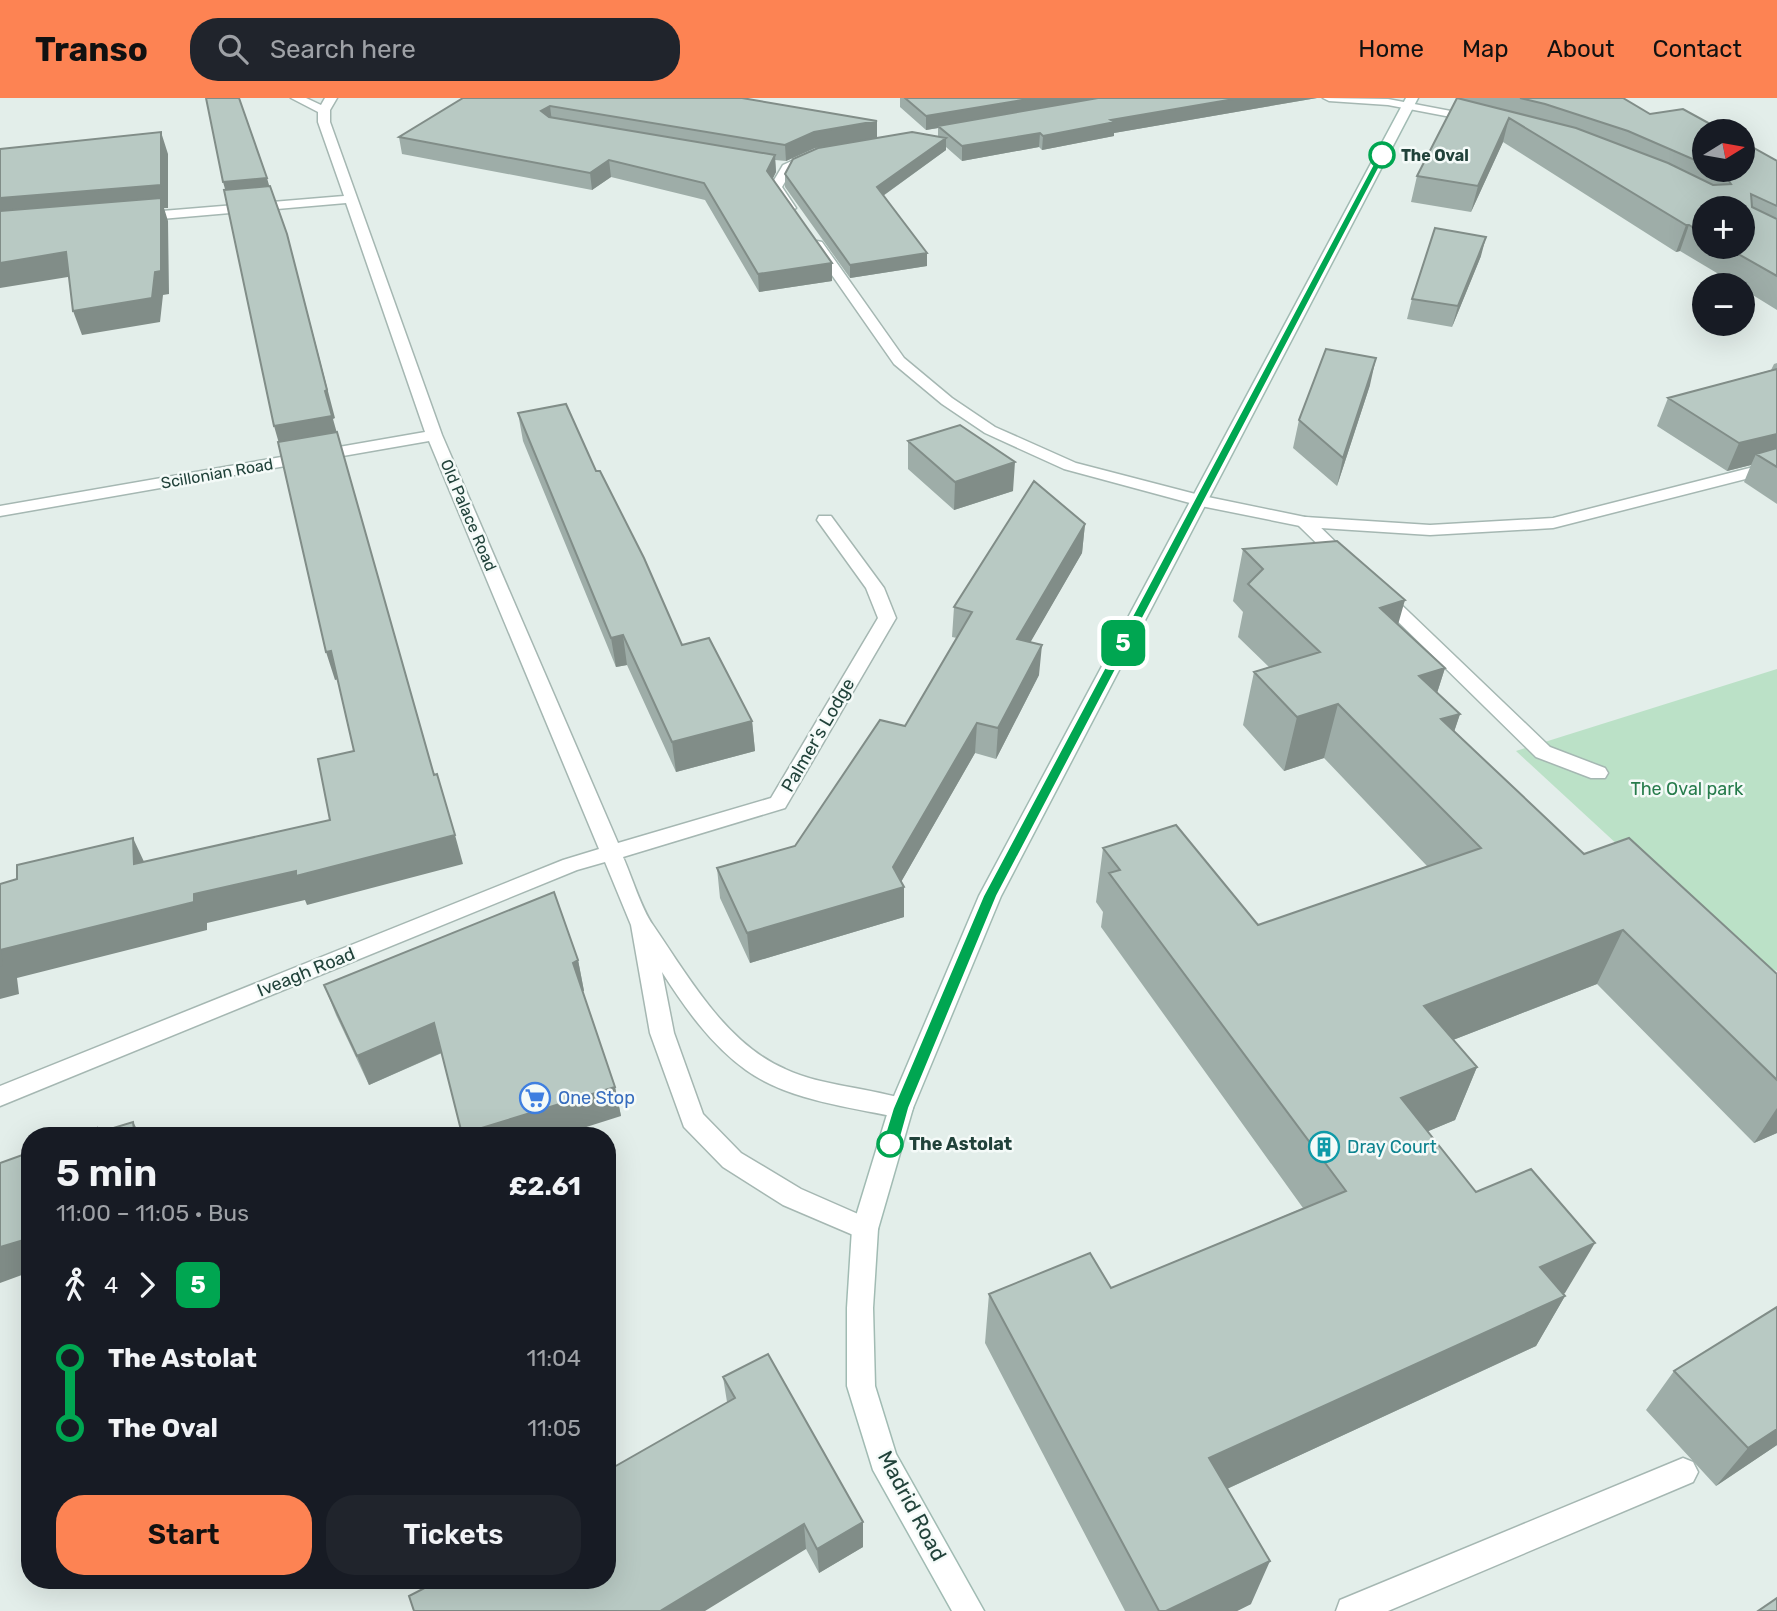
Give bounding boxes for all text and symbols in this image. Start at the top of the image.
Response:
search box [190,18,680,81]
text: Transo [35,30,148,69]
icon: search [214,30,252,68]
text: Search here [270,34,416,65]
text: Home [1358,35,1424,63]
text: Map [1462,35,1509,63]
text: About [1547,35,1615,63]
text: Contact [1653,35,1742,63]
north arrow [1692,119,1755,182]
map controls [1692,119,1755,336]
marker: The Oval [1369,142,1395,168]
place label: The Oval [1401,146,1469,165]
button: + [1692,196,1755,259]
button: − [1692,273,1755,336]
street label: Scillonian Road [160,454,275,493]
street label: Old Palace Road [436,456,501,574]
line badge: 5 [1100,620,1146,666]
text: 5 [1115,629,1131,657]
street label: Palmer's Lodge [777,674,859,796]
park label: The Oval park [1631,778,1744,800]
street label: Iveagh Road [254,942,358,1002]
supermarket icon: One Stop [518,1081,552,1115]
place label: One Stop [558,1087,635,1109]
building icon: Dray Court [1307,1130,1341,1164]
marker: The Astolat [877,1131,903,1157]
place label: The Astolat [909,1133,1012,1155]
place label: Dray Court [1347,1136,1437,1158]
text: 5 min [56,1150,157,1196]
text: £2.61 [509,1171,581,1202]
text: 11:00 – 11:05 · Bus [56,1199,249,1227]
icon: walk [56,1266,94,1304]
icon: forward [128,1266,166,1304]
text: 4 [104,1271,118,1299]
text: 5 [190,1271,206,1299]
text: The Astolat [108,1343,257,1374]
text: 11:04 [527,1344,581,1372]
text: The Oval [108,1413,218,1444]
text: 11:05 [527,1414,581,1442]
street label: Madrid Road [873,1446,952,1565]
button: Start [56,1495,312,1575]
button: Tickets [326,1495,581,1575]

